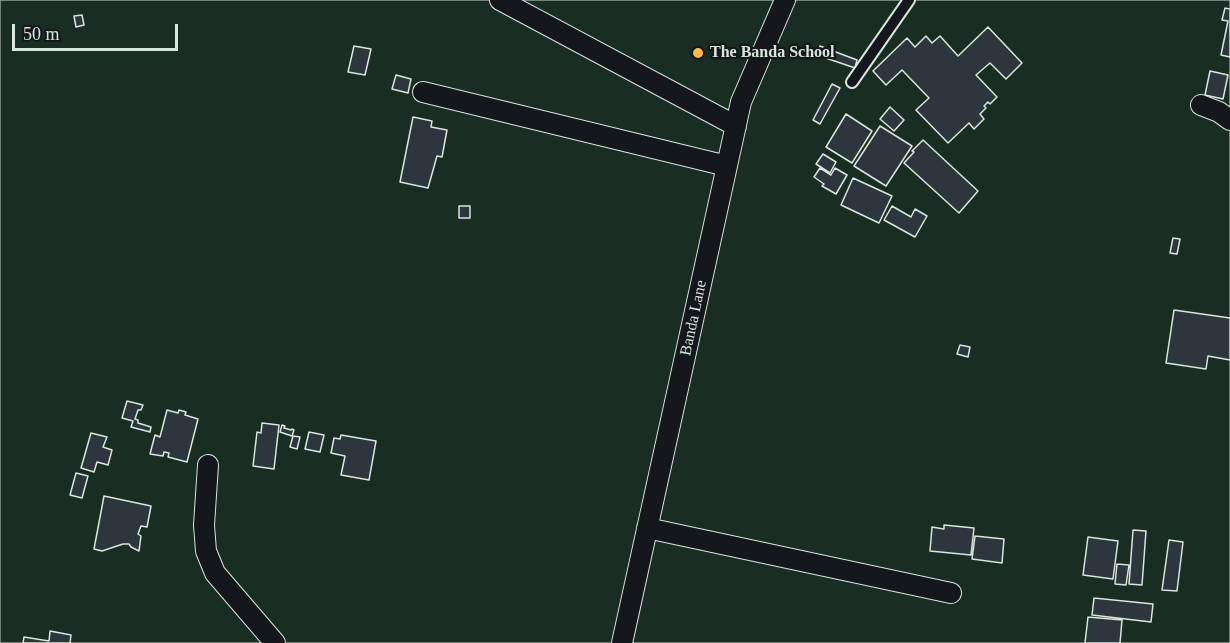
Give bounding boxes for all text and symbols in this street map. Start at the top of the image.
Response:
scale bar [15,12,182,50]
text: 50 m [23,24,60,44]
place label: The Banda School [710,43,834,63]
marker: The Banda School [691,46,705,60]
street label: Banda Lane [677,278,711,358]

